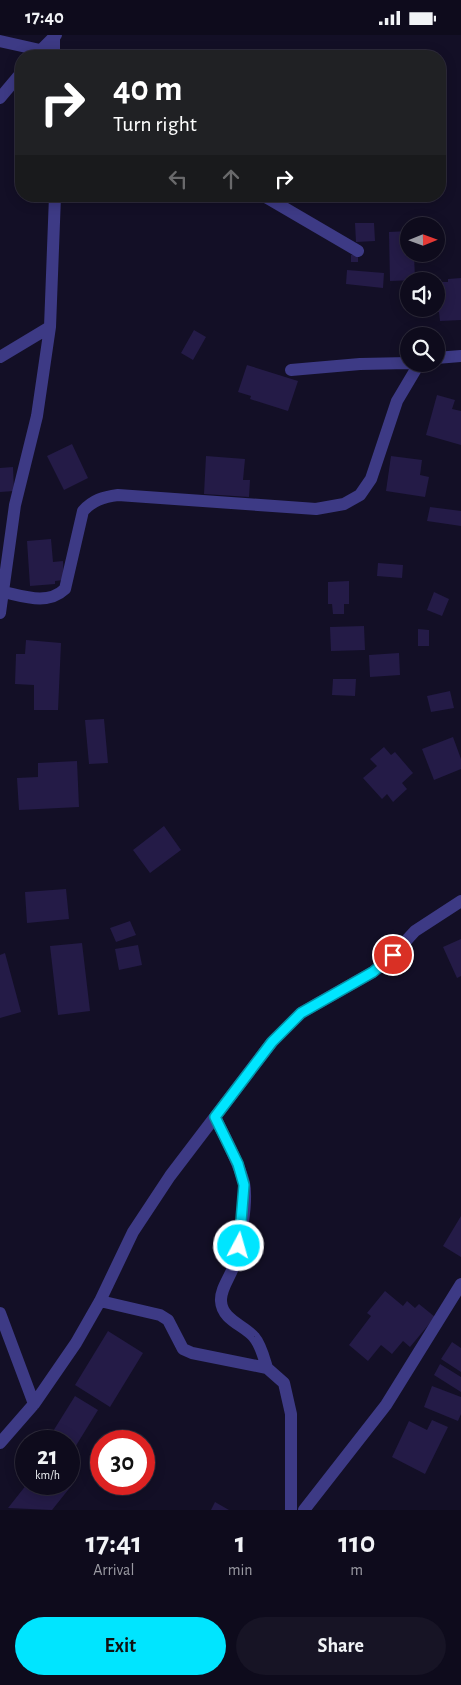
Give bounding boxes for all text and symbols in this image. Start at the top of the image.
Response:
text: 17:40 [25,8,64,27]
icon: right [30,70,95,135]
text: 40 m [113,72,182,107]
text: Turn right [113,113,197,135]
icon: left [164,165,192,193]
icon: ahead [217,165,245,193]
icon: right [270,165,298,193]
north arrow [400,217,445,263]
map controls [400,217,445,372]
button: sound [400,272,445,317]
button: search [400,327,445,372]
pin [372,934,414,976]
icon: arrive [379,941,407,969]
position arrow [212,1219,264,1271]
speed limit sign: 30 [90,1430,155,1495]
text: 21 [37,1444,58,1469]
text: km/h [35,1469,60,1481]
text: 17:41 [86,1528,142,1558]
text: 1 [235,1528,246,1558]
text: 110 [338,1528,375,1558]
text: Arrival [93,1562,134,1578]
text: min [228,1562,253,1578]
text: m [350,1562,363,1578]
button: Exit [15,1617,226,1675]
button: Share [236,1617,446,1675]

